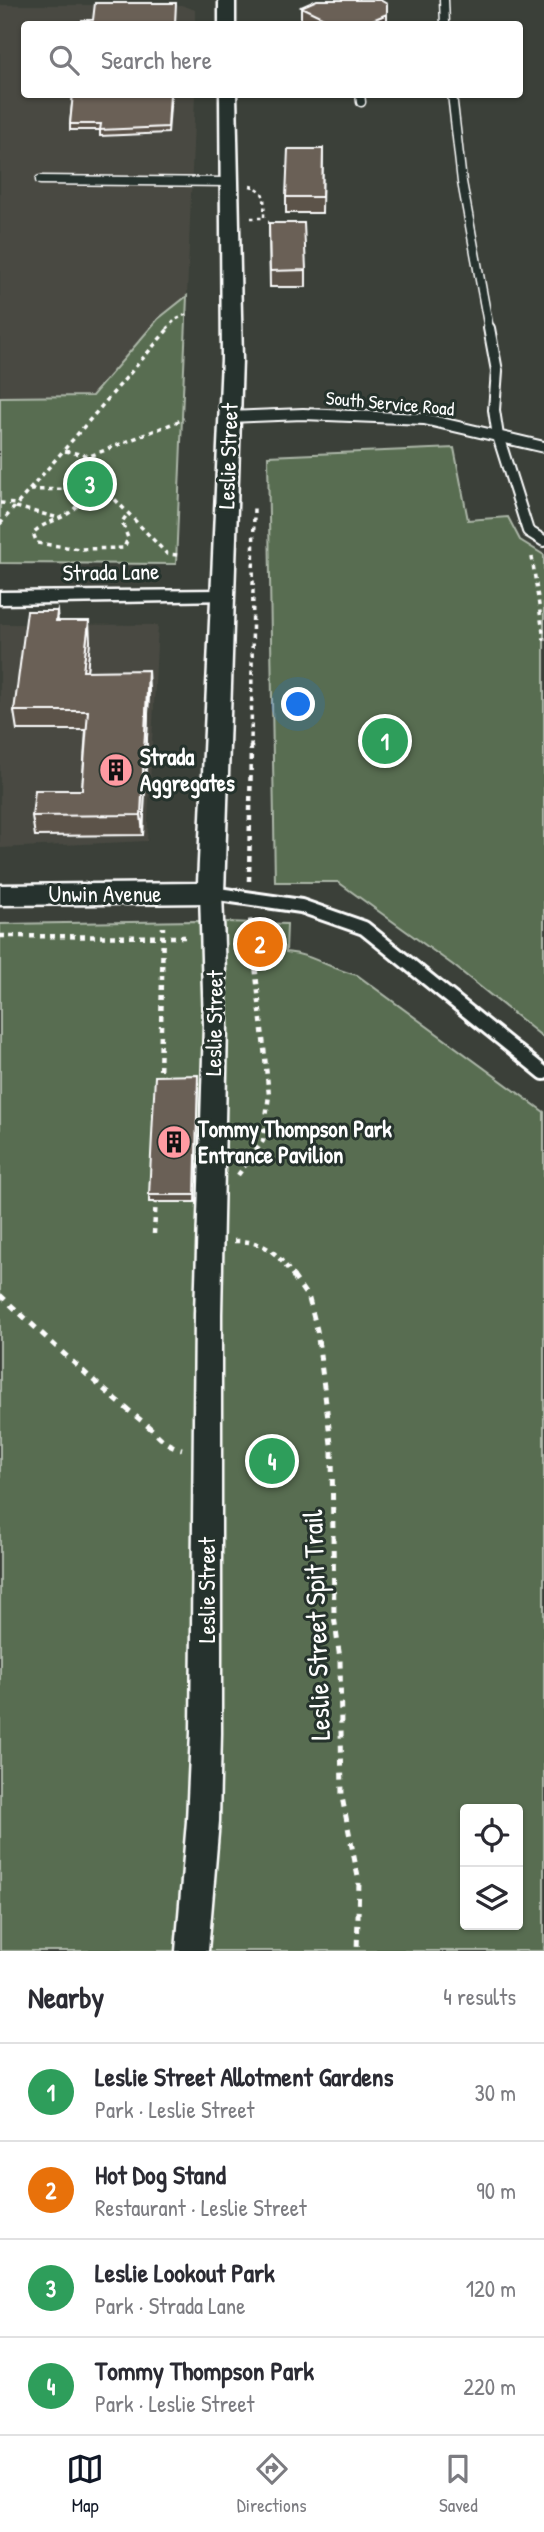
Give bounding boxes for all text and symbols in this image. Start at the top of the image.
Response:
search box [21,21,523,98]
icon: search [45,41,83,79]
text: Search here [101,42,212,77]
street label: South Service Road [325,384,456,422]
street label: Leslie Street [210,401,245,509]
pin: 3 [67,458,113,510]
street label: Strada Lane [62,555,160,588]
your location [281,687,315,721]
pin: 1 [362,715,408,767]
place label: Strada Aggregates [140,741,235,799]
building icon: Strada Aggregates [97,751,135,789]
street label: Unwin Avenue [49,878,161,909]
pin: 2 [237,918,283,970]
street label: Leslie Street [197,969,230,1076]
place label: Tommy Thompson Park Entrance Pavilion [197,1113,392,1170]
building icon: Tommy Thompson Park Entrance Pavilion [155,1123,193,1161]
pin: 4 [249,1435,295,1487]
street label: Leslie Street Spit Trail [293,1508,339,1741]
street label: Leslie Street [191,1536,222,1643]
map controls [460,1804,523,1930]
button: locate [460,1804,523,1867]
button: layers [460,1867,523,1930]
text: Nearby [28,1977,104,2017]
text: 4 results [443,1981,516,2012]
text: Leslie Street Allotment Gardens [95,2059,394,2094]
text: 1 [47,2077,55,2108]
text: 30 m [474,2077,516,2108]
text: Park · Leslie Street [95,2094,254,2125]
text: Hot Dog Stand [95,2157,226,2192]
text: 2 [46,2175,56,2206]
text: 90 m [476,2175,516,2206]
text: Restaurant · Leslie Street [95,2192,307,2223]
text: Leslie Lookout Park [95,2255,275,2290]
text: 3 [46,2273,56,2304]
text: 120 m [466,2273,516,2304]
text: Park · Strada Lane [95,2290,245,2321]
text: Tommy Thompson Park [95,2353,314,2388]
text: 4 [47,2371,55,2402]
text: 220 m [463,2371,516,2402]
text: Park · Leslie Street [95,2388,254,2419]
tab: Map [66,2450,104,2518]
tab: Directions [237,2450,307,2518]
tab: Saved [439,2450,478,2518]

